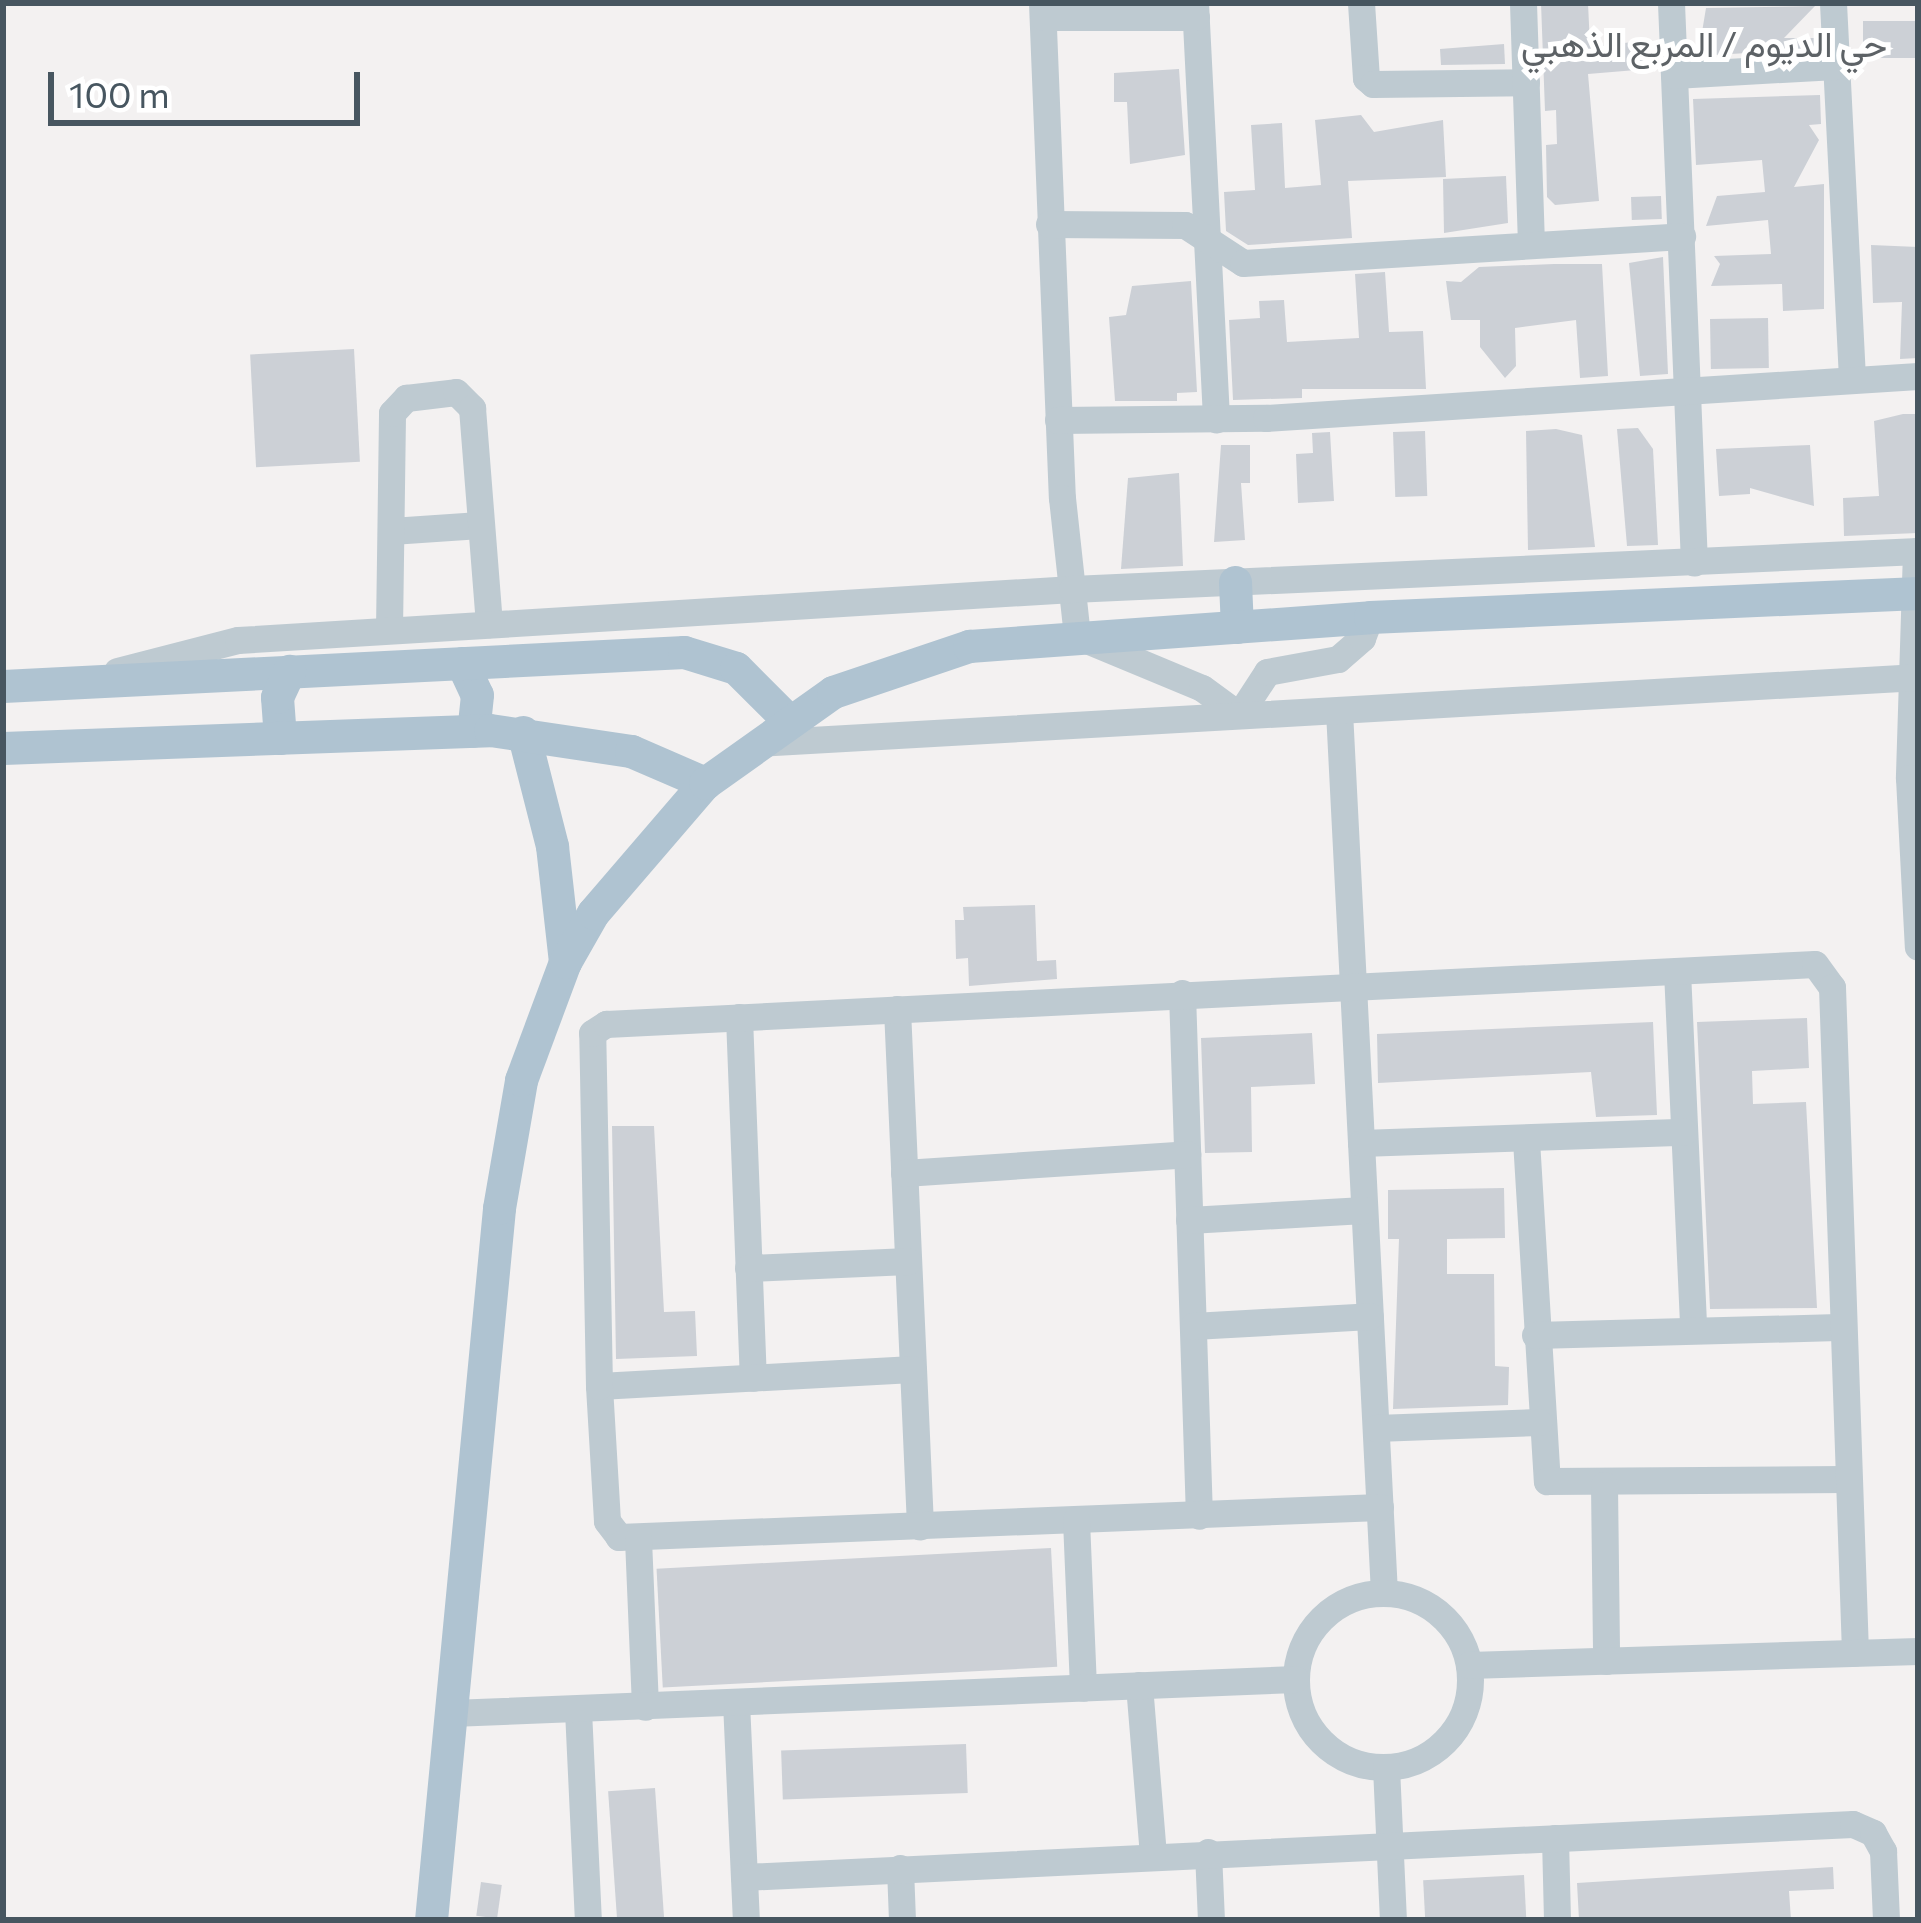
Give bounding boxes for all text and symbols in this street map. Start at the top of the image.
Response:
district label: حي الديوم / المربع الذهبي [1521,21,1887,65]
scale bar [54,48,366,122]
text: 100 m [69,71,170,115]

